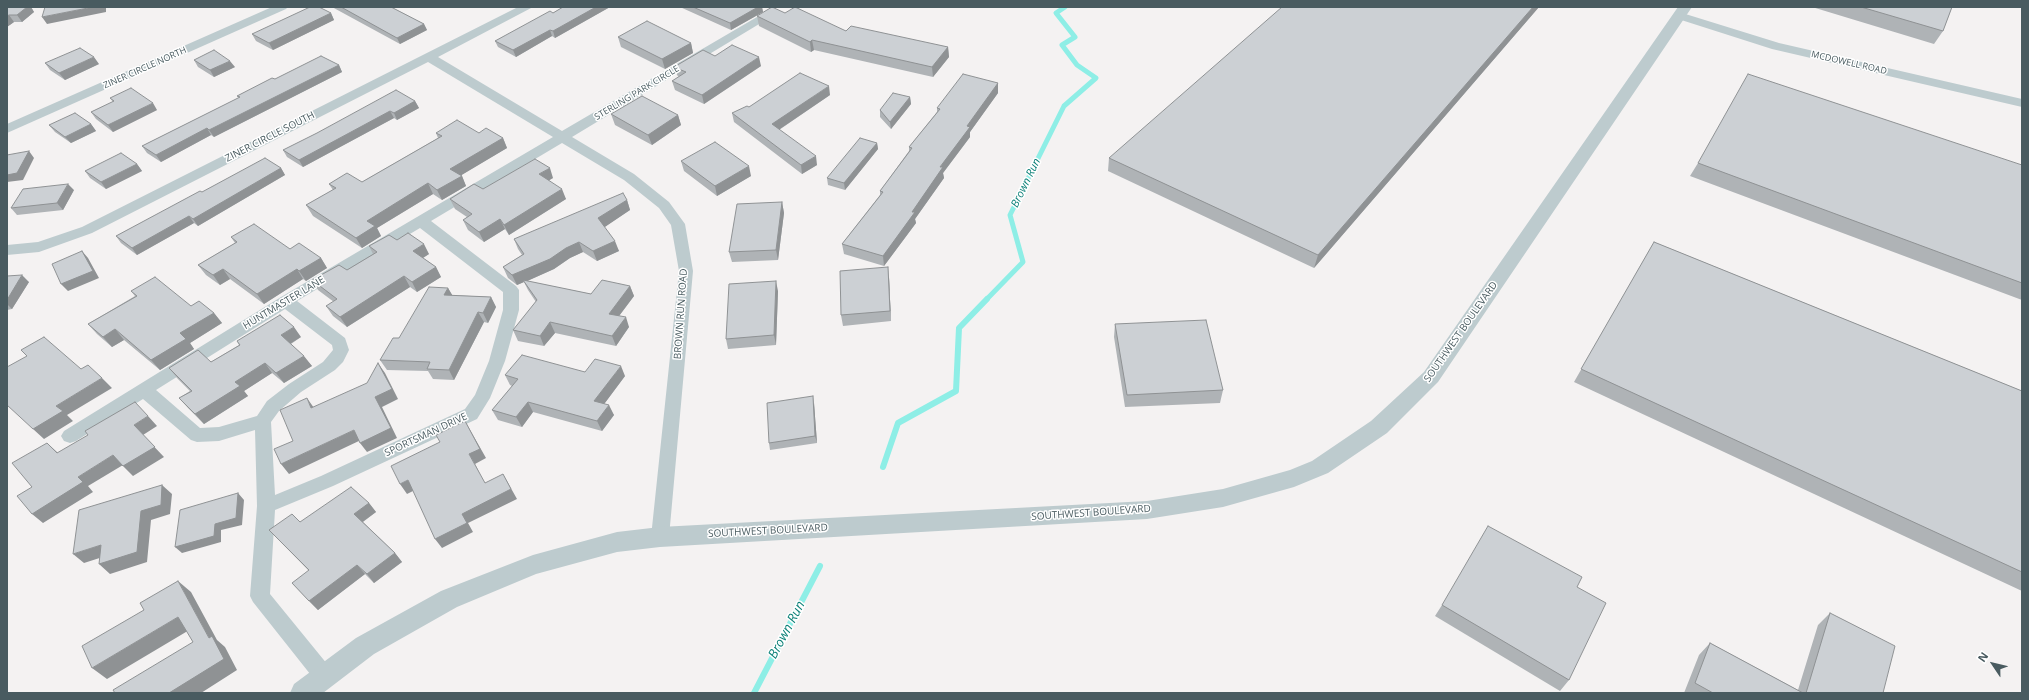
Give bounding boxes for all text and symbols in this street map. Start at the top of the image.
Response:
street label: ZINER CIRCLE NORTH [102,45,188,91]
street label: MCDOWELL ROAD [1810,49,1888,77]
street label: STERLING PARK CIRCLE [593,63,681,123]
street label: ZINER CIRCLE SOUTH [223,109,317,165]
water label: Brown Run [1008,156,1044,210]
street label: BROWN RUN ROAD [672,268,690,360]
street label: HUNTMASTER LANE [241,274,327,332]
street label: SOUTHWEST BOULEVARD [1422,279,1500,385]
street label: SPORTSMAN DRIVE [383,411,469,459]
street label: SOUTHWEST BOULEVARD [1031,503,1151,523]
street label: SOUTHWEST BOULEVARD [708,522,828,540]
water label: Brown Run [765,599,809,661]
north arrow [1973,644,2013,684]
text: N [1974,649,1991,665]

